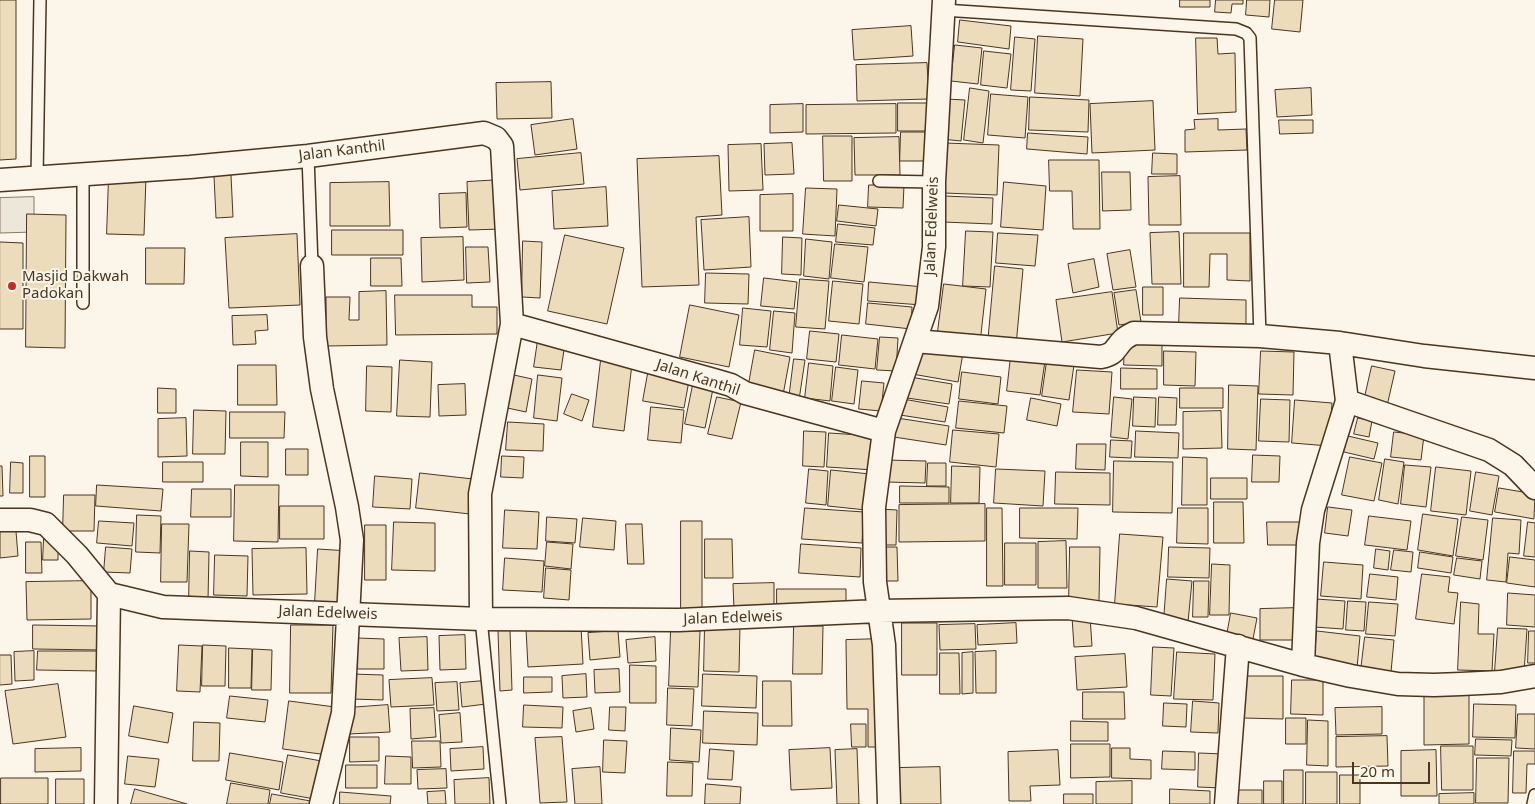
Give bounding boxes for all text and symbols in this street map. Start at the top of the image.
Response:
street label: Jalan Kanthil [298,137,386,165]
street label: Jalan Edelweis [921,176,943,276]
place label: Masjid Dakwah Padokan [22,268,129,303]
marker: Masjid Dakwah Padokan [6,280,18,292]
street label: Jalan Kanthil [654,356,742,400]
street label: Jalan Edelweis [278,602,378,624]
street label: Jalan Edelweis [683,607,783,629]
scale bar [1355,752,1432,784]
text: 20 m [1360,761,1395,781]

